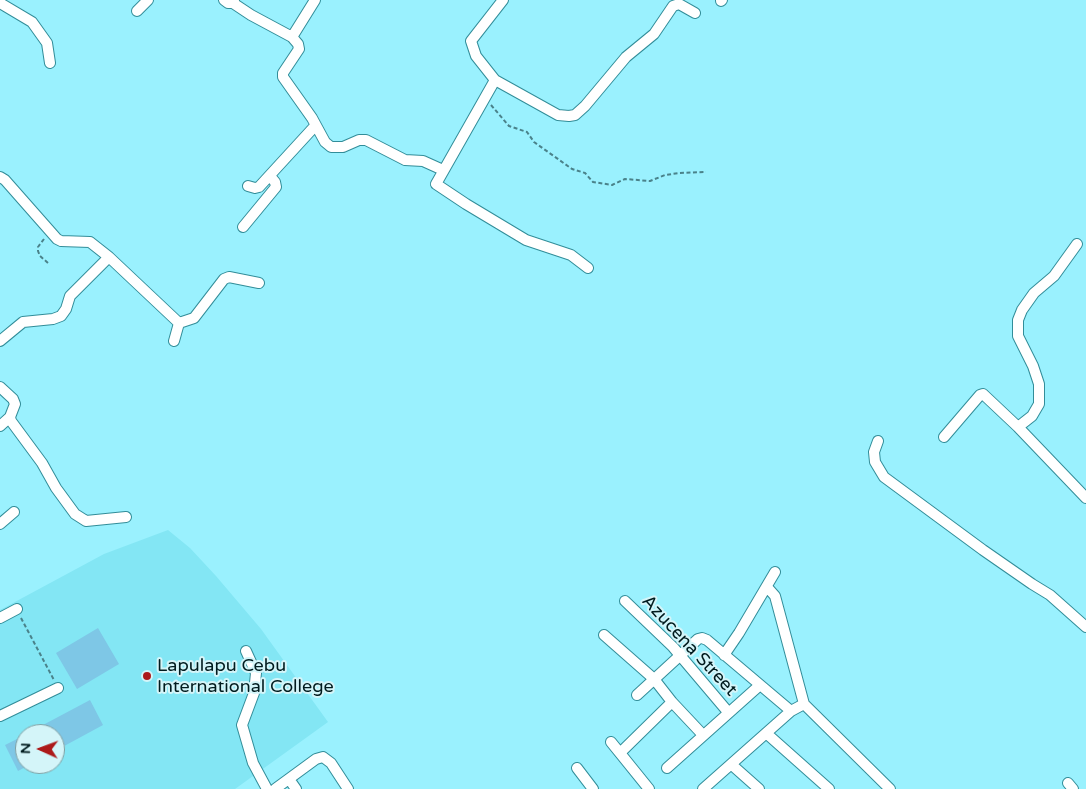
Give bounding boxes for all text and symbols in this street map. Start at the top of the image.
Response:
street label: Azucena Street [637,591,741,701]
place label: Lapulapu Cebu International College [157,655,334,698]
marker: Lapulapu Cebu International College [141,670,153,682]
north arrow [15,724,65,774]
text: N [17,743,34,754]

